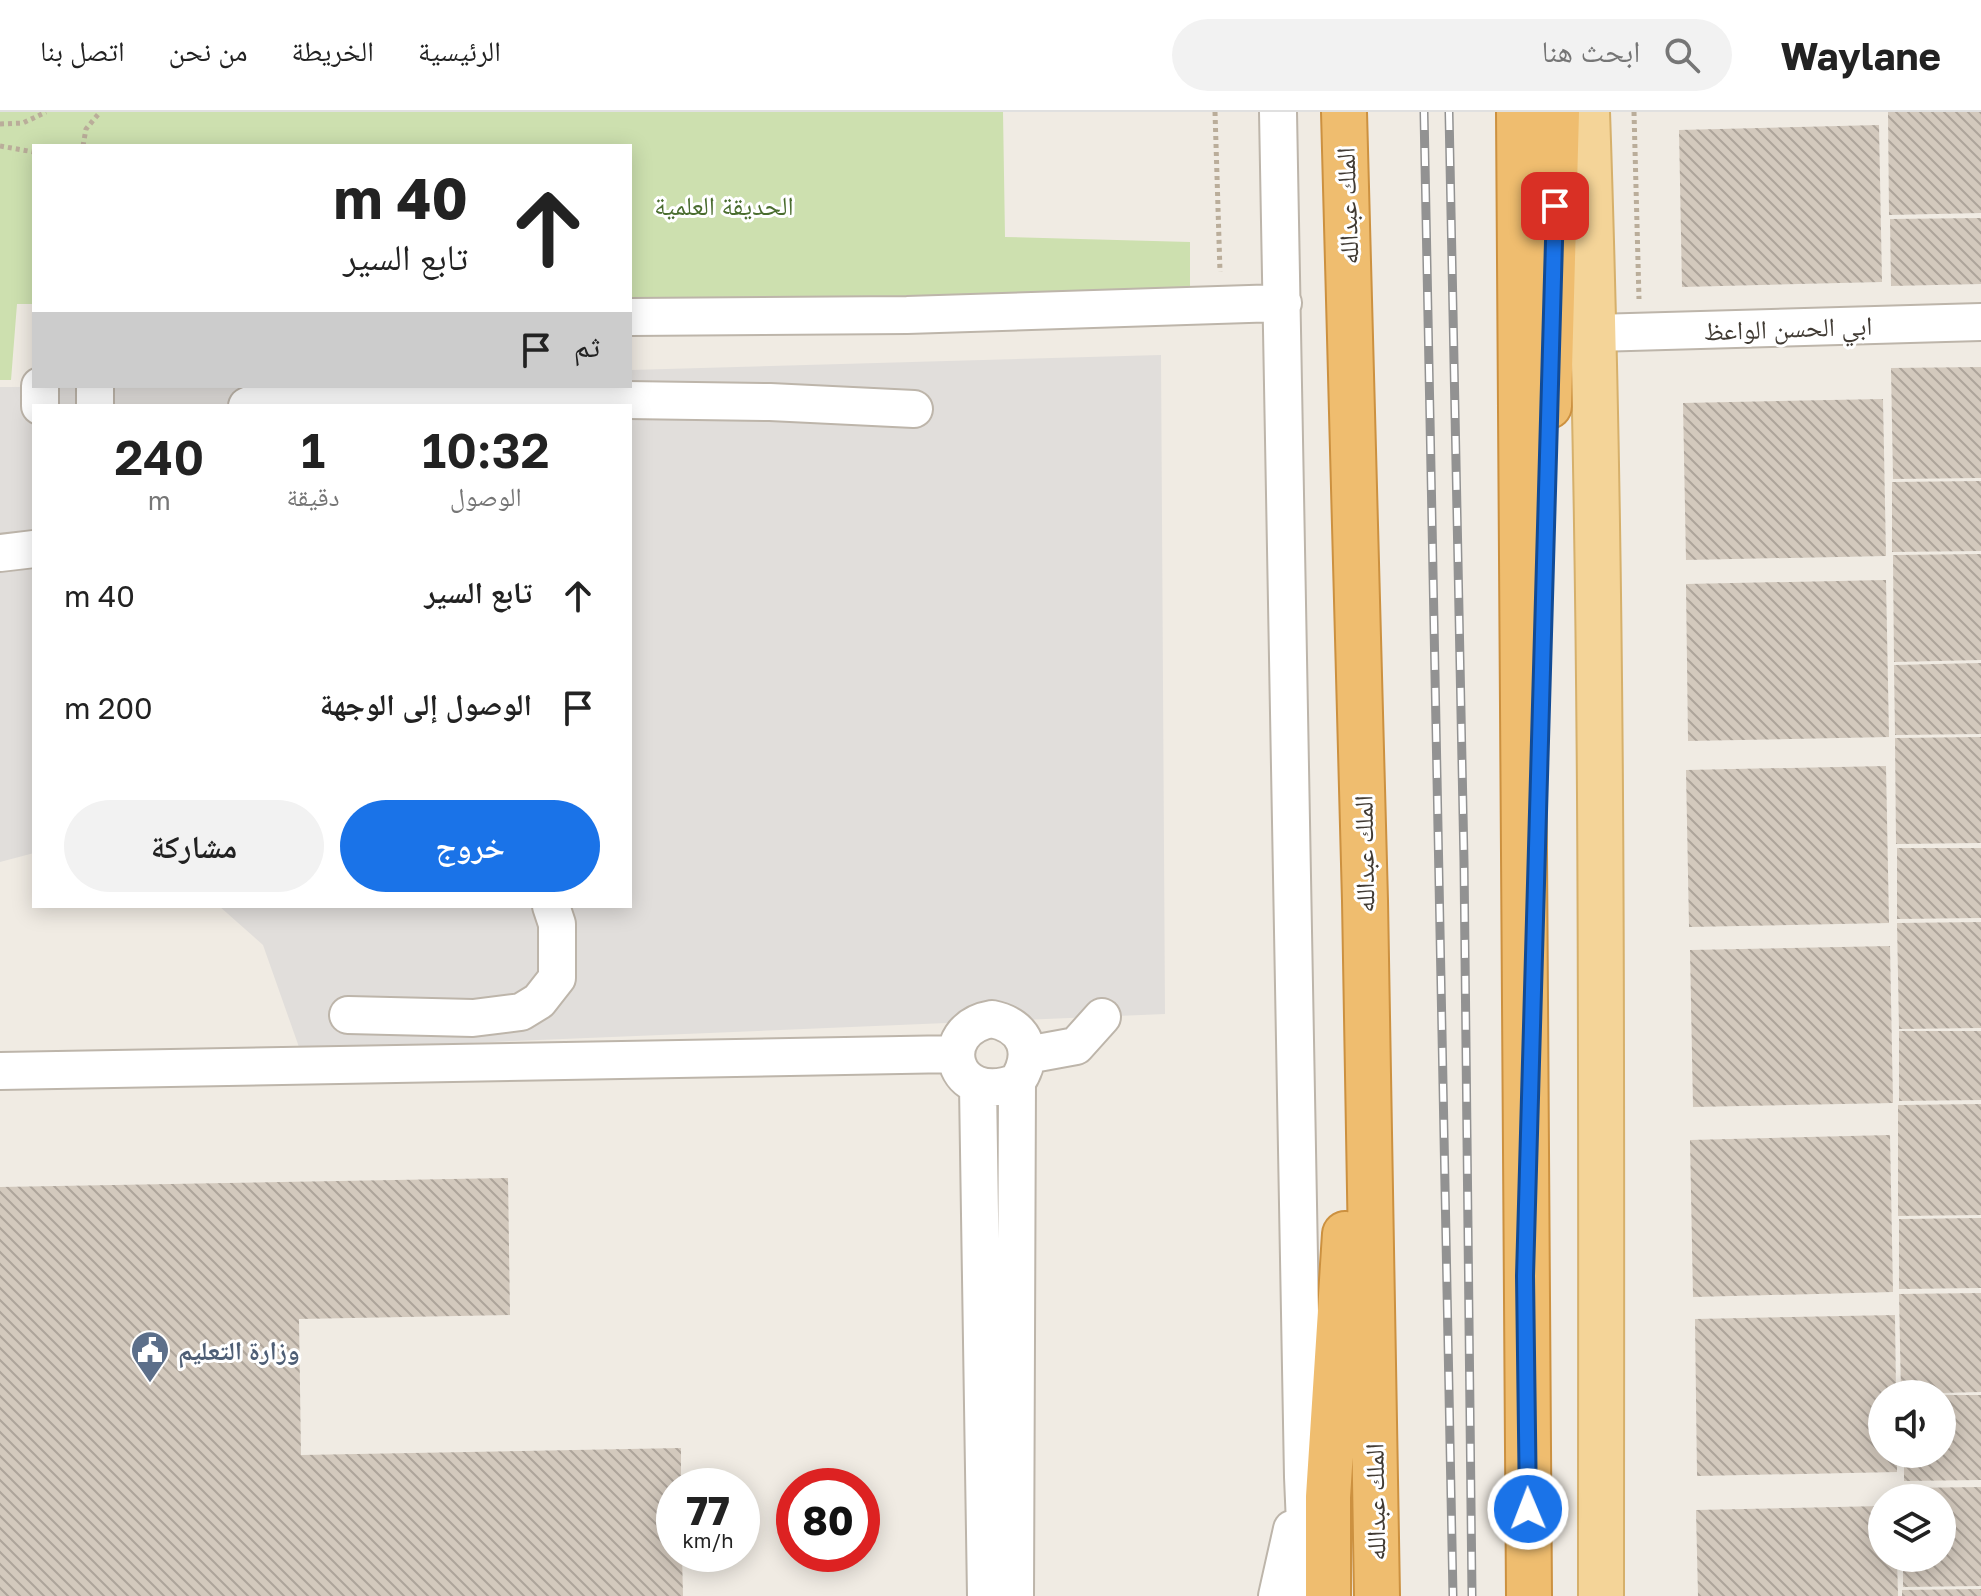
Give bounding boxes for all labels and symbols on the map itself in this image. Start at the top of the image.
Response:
street label: الملك عبدالله [1329,147,1365,265]
pin [1521,172,1589,240]
park label: الحديقة العلمية [654,190,794,221]
street label: ابي الحسن الواعظ [1703,310,1873,352]
street label: الملك عبدالله [1347,795,1381,913]
public building icon: وزارة التعليم [129,1329,171,1384]
place label: وزارة التعليم [178,1335,300,1369]
street label: الملك عبدالله [1358,1443,1392,1561]
position arrow [1486,1467,1570,1551]
speed limit sign: 80 [776,1468,880,1572]

